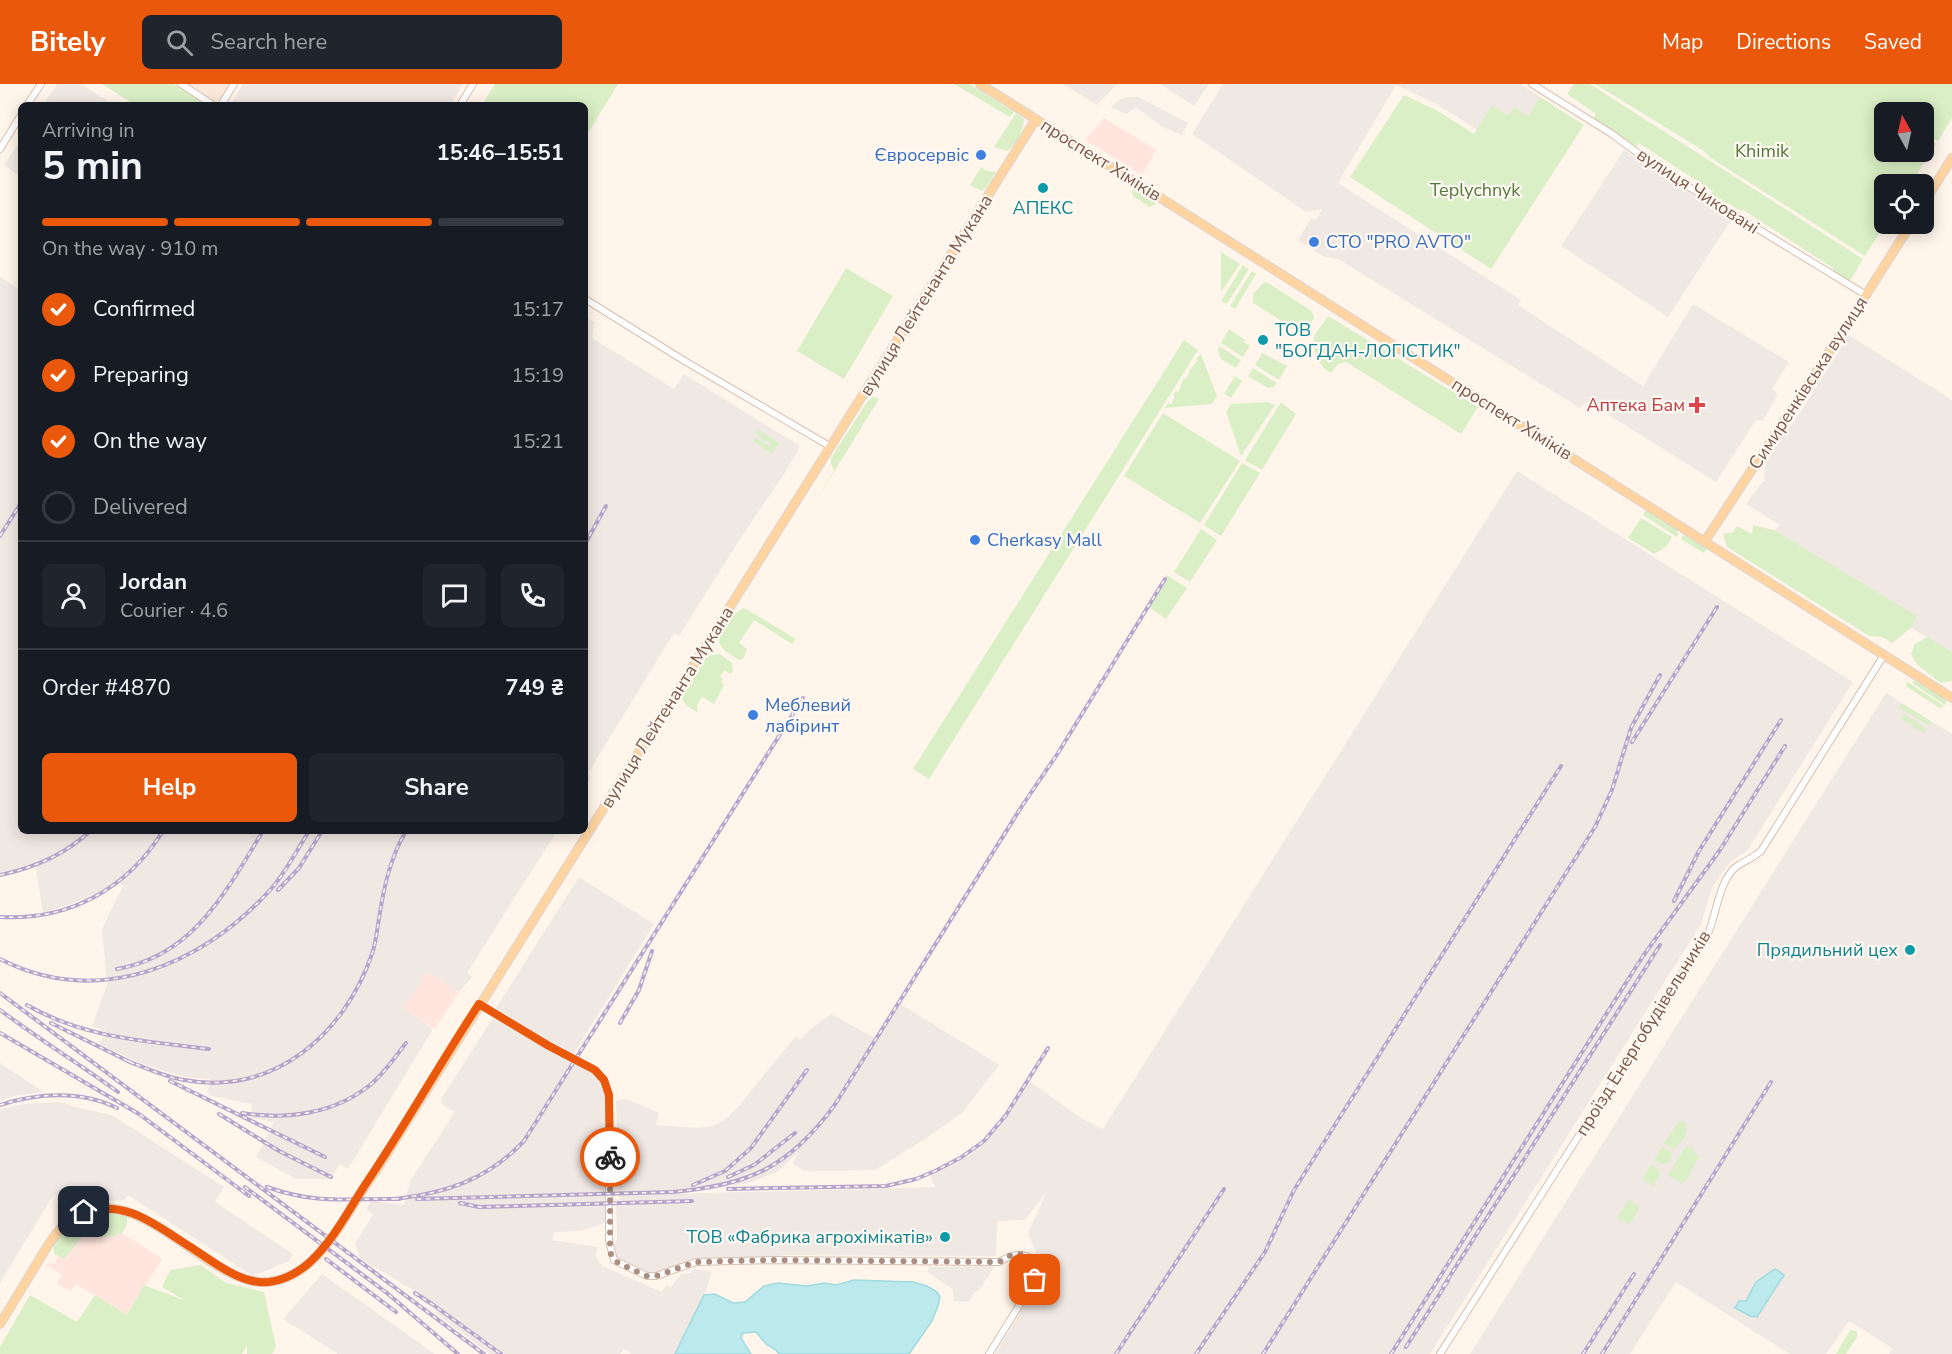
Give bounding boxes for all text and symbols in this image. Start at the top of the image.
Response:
search box [142,15,562,69]
text: Bitely [30,23,106,61]
icon: search [163,26,196,59]
text: Search here [211,27,327,57]
text: Map [1662,28,1703,56]
text: Directions [1736,28,1831,56]
text: Saved [1864,28,1922,56]
north arrow [1874,102,1934,162]
map controls [1874,102,1934,234]
street label: проспект Хіміків [1036,113,1166,207]
text: Arriving in [42,117,135,144]
text: 15:46–15:51 [436,138,564,168]
park label: Khimik [1735,139,1790,163]
text: 5 min [42,140,143,193]
street label: вулиця Чиковані [1632,142,1764,240]
place label: Євросервіс [875,143,969,167]
marker: Євросервіс [974,148,988,162]
button: locate [1874,174,1934,234]
park label: Teplychnyk [1430,178,1521,202]
marker: АПЕКС [1036,181,1050,195]
street label: вулиця Лейтенанта Мукана [854,190,998,400]
place label: АПЕКС [1013,196,1073,220]
place label: СТО "PRO AVTO" [1326,230,1471,254]
text: On the way · 910 m [42,235,218,262]
marker: СТО "PRO AVTO" [1307,235,1321,249]
street label: Симиренківська вулиця [1743,292,1873,474]
icon: check [42,293,75,326]
text: Confirmed [93,294,195,324]
text: 15:17 [511,296,564,323]
place label: ТОВ "БОГДАН-ЛОГІСТИК" [1275,318,1461,363]
marker: ТОВ "БОГДАН-ЛОГІСТИК" [1256,333,1270,347]
icon: check [42,359,75,392]
text: Preparing [93,360,189,390]
text: 15:19 [511,362,564,389]
street label: проспект Хіміків [1447,372,1577,466]
place label: Аптека Бам [1586,393,1685,417]
marker: Аптека Бам [1690,398,1704,412]
icon: check [42,425,75,458]
text: On the way [93,426,207,456]
text: 15:21 [511,428,564,455]
text: Delivered [93,492,188,522]
place label: Cherkasy Mall [987,528,1102,552]
marker: Cherkasy Mall [968,533,982,547]
button: person [42,564,105,627]
button: chat [423,564,486,627]
button: phone [501,564,564,627]
text: Jordan [120,567,187,597]
text: Courier · 4.6 [120,597,228,624]
street label: вулиця Лейтенанта Мукана [595,602,739,812]
text: Order #4870 [42,673,171,703]
text: 749 ₴ [505,673,564,703]
place label: Меблевий лабіринт [765,693,851,738]
marker: Меблевий лабіринт [746,708,760,722]
button: Help [42,753,297,822]
button: Share [309,753,564,822]
street label: проїзд Енергобудівельників [1570,925,1716,1140]
place label: Прядильний цех [1757,938,1898,962]
marker: Прядильний цех [1903,943,1917,957]
courier [580,1127,640,1187]
icon: bike [594,1141,627,1174]
pin [58,1186,109,1237]
icon: home [67,1195,100,1228]
place label: ТОВ «Фабрика агрохімікатів» [687,1225,933,1249]
marker: ТОВ «Фабрика агрохімікатів» [938,1230,952,1244]
pin [1009,1254,1060,1305]
icon: bag [1018,1263,1051,1296]

